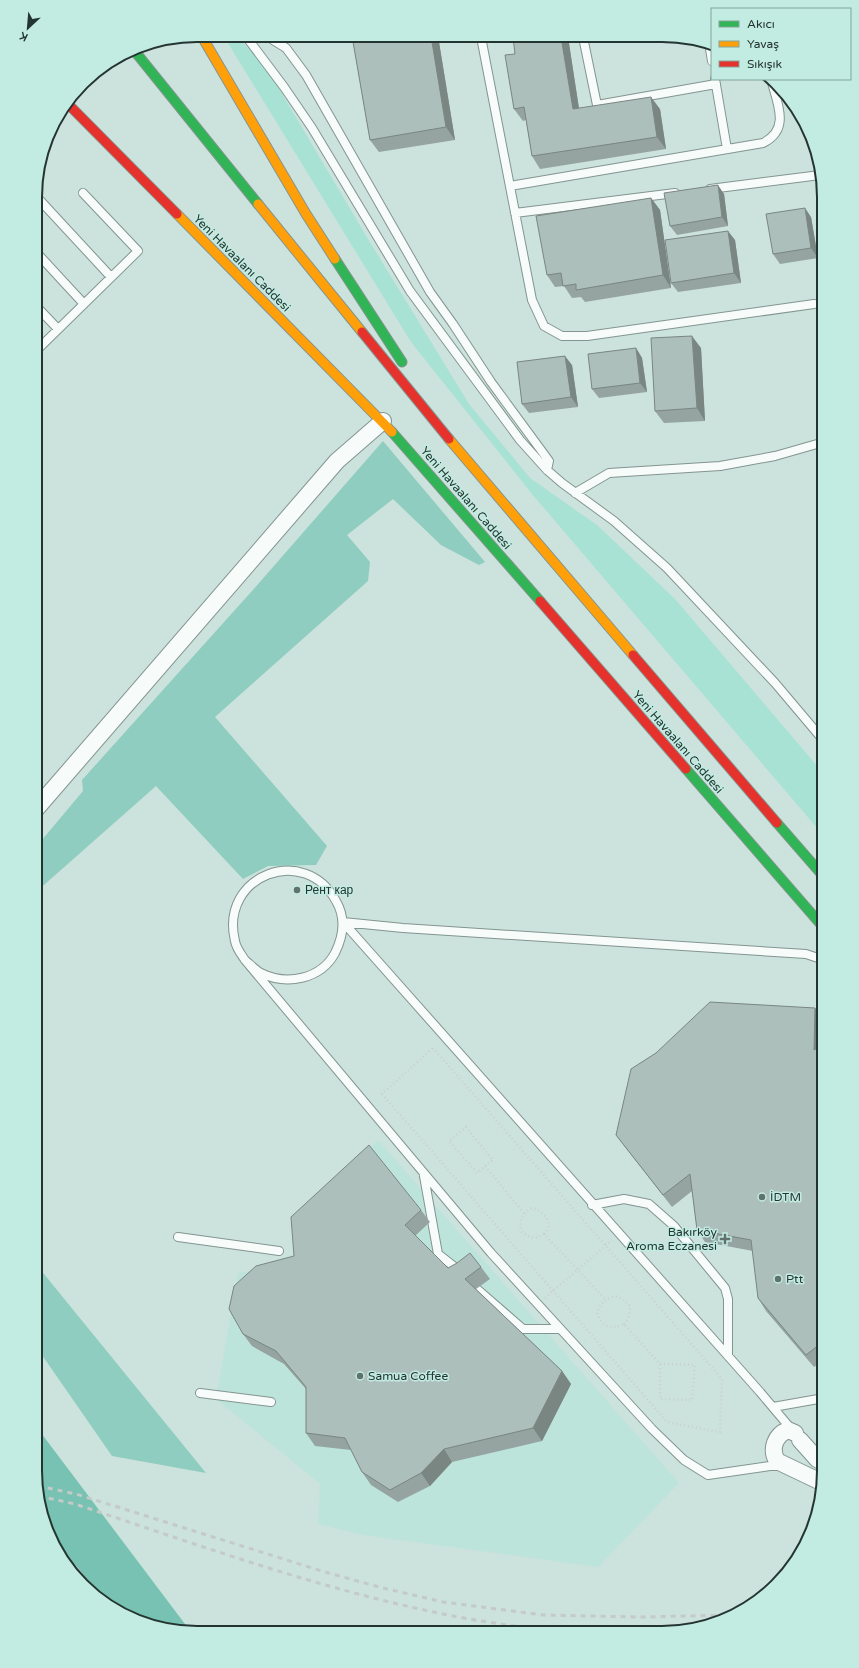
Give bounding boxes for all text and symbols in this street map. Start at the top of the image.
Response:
north arrow [8,8,48,48]
legend [711,8,851,80]
text: Akıcı [747,17,775,31]
text: K [17,29,30,44]
text: Yavaş [747,37,779,51]
text: Sıkışık [747,57,783,71]
street label: Yeni Havaalanı Caddesi [191,212,293,314]
street label: Yeni Havaalanı Caddesi [418,444,514,552]
street label: Yeni Havaalanı Caddesi [630,688,726,796]
place label: Рент кар [305,883,354,897]
marker: Рент кар [292,885,302,895]
place label: İDTM [770,1190,801,1204]
marker: İDTM [757,1192,767,1202]
place label: Bakırköy Aroma Eczanesi [626,1225,718,1253]
marker: Bakırköy Aroma Eczanesi [720,1234,730,1244]
place label: Ptt [786,1272,804,1286]
marker: Ptt [773,1274,783,1284]
place label: Samua Coffee [368,1369,448,1383]
marker: Samua Coffee [355,1371,365,1381]

